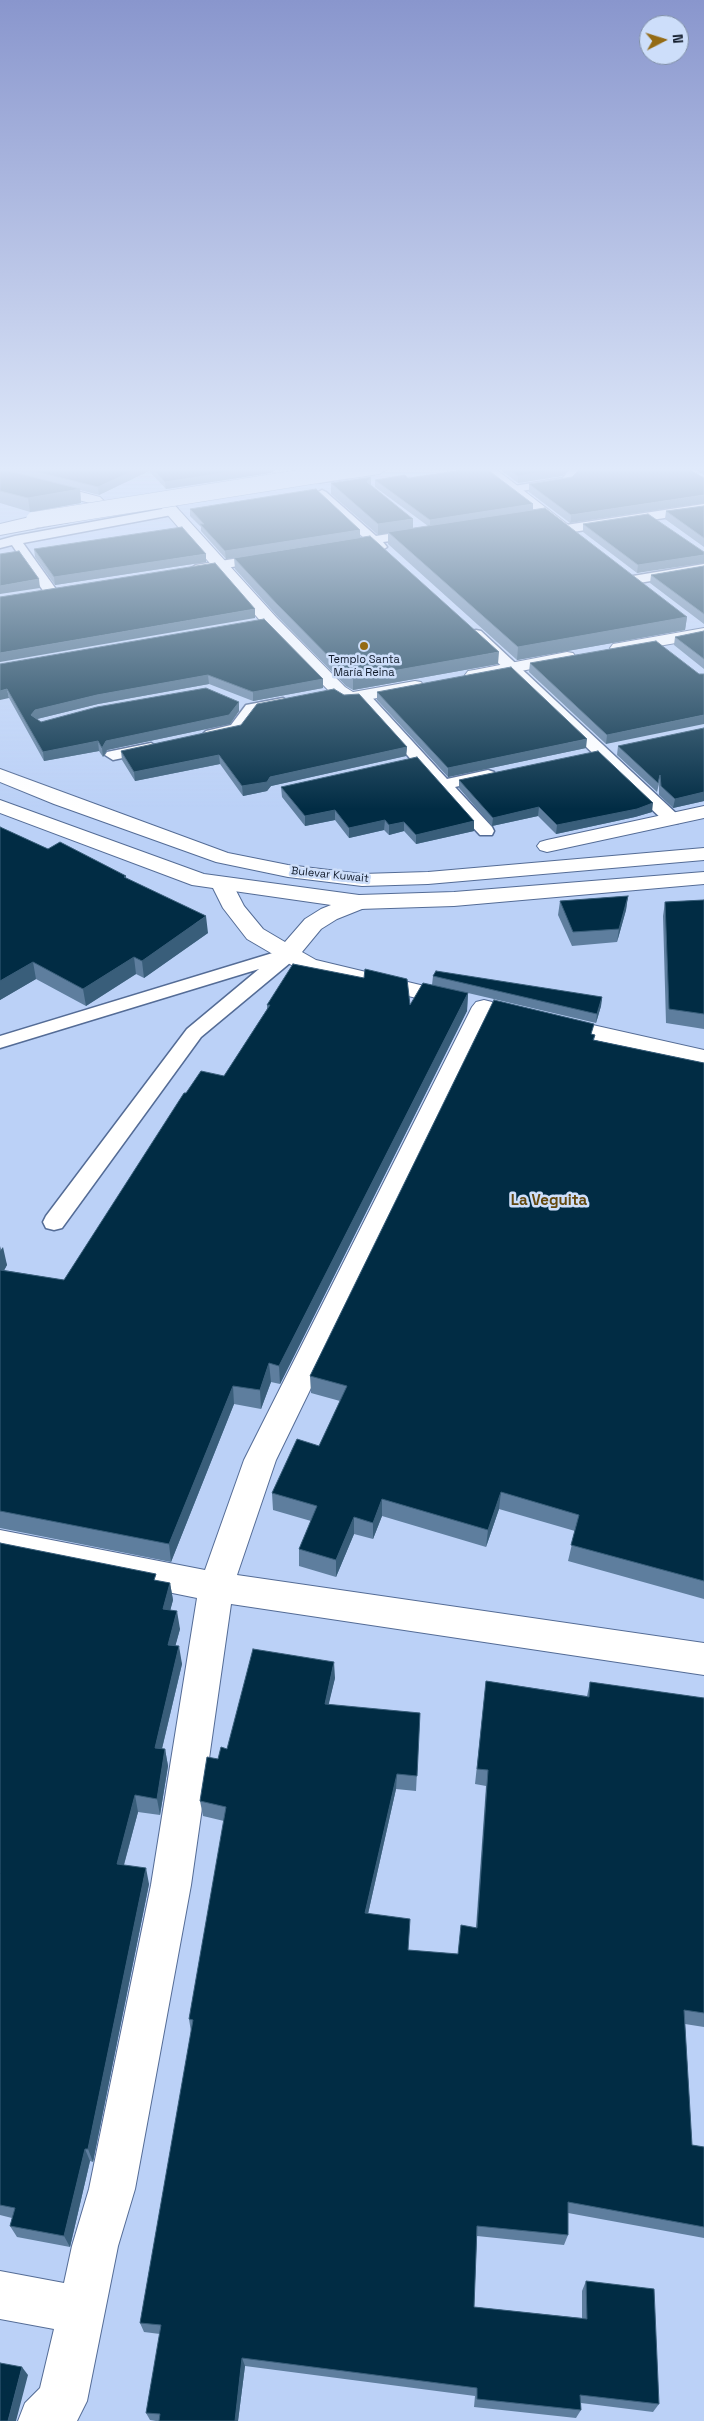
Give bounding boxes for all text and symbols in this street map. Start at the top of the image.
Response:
north arrow [639,15,689,65]
text: N [669,33,687,44]
marker: Templo Santa María Reina [358,640,370,652]
place label: Templo Santa María Reina [328,653,400,679]
street label: Bulevar Kuwait [290,864,370,886]
district label: La Veguita [511,1192,587,1210]

